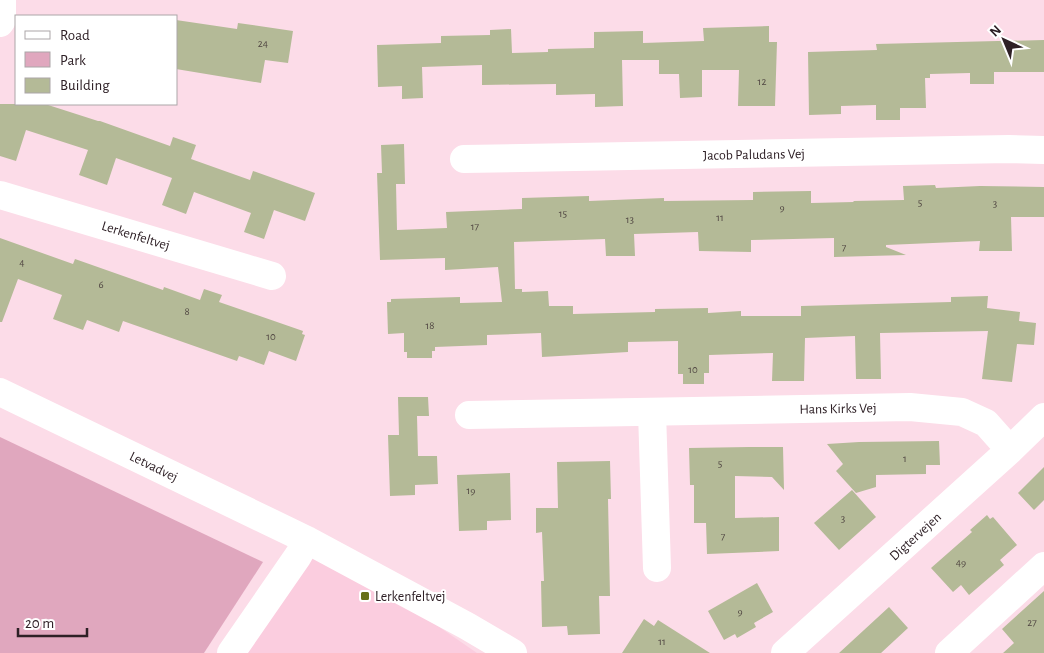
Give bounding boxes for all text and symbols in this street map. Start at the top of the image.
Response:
legend [15,15,178,105]
north arrow [979,15,1029,65]
text: N [987,23,1004,40]
text: Road [60,28,90,43]
house number: 24 [258,38,268,49]
text: Park [60,53,86,68]
house number: 12 [758,76,766,87]
text: Building [60,78,110,93]
street label: Jacob Paludans Vej [703,147,805,163]
house number: 5 [918,197,923,208]
house number: 3 [993,198,998,209]
house number: 9 [779,202,785,213]
house number: 15 [559,208,568,219]
house number: 11 [716,212,724,223]
house number: 13 [626,214,635,225]
street label: Lerkenfeltvej [100,219,172,253]
house number: 17 [471,221,480,232]
house number: 7 [842,242,847,253]
house number: 4 [19,257,25,268]
house number: 6 [98,279,104,290]
house number: 8 [184,306,190,317]
house number: 18 [426,320,435,331]
house number: 10 [266,331,276,342]
house number: 10 [688,364,698,375]
street label: Hans Kirks Vej [799,401,877,417]
street label: Letvadvej [127,449,180,485]
house number: 1 [903,453,907,464]
house number: 5 [718,458,723,469]
house number: 19 [467,485,475,496]
street label: Digtervejen [887,510,944,563]
house number: 3 [841,513,846,524]
house number: 7 [721,531,726,542]
house number: 49 [956,557,966,568]
marker: Lerkenfeltvej [359,590,371,602]
place label: Lerkenfeltvej [375,590,446,604]
scale bar [18,606,86,638]
house number: 9 [737,606,743,617]
text: 20 m [25,616,54,631]
house number: 27 [1027,617,1037,628]
house number: 11 [658,636,666,647]

